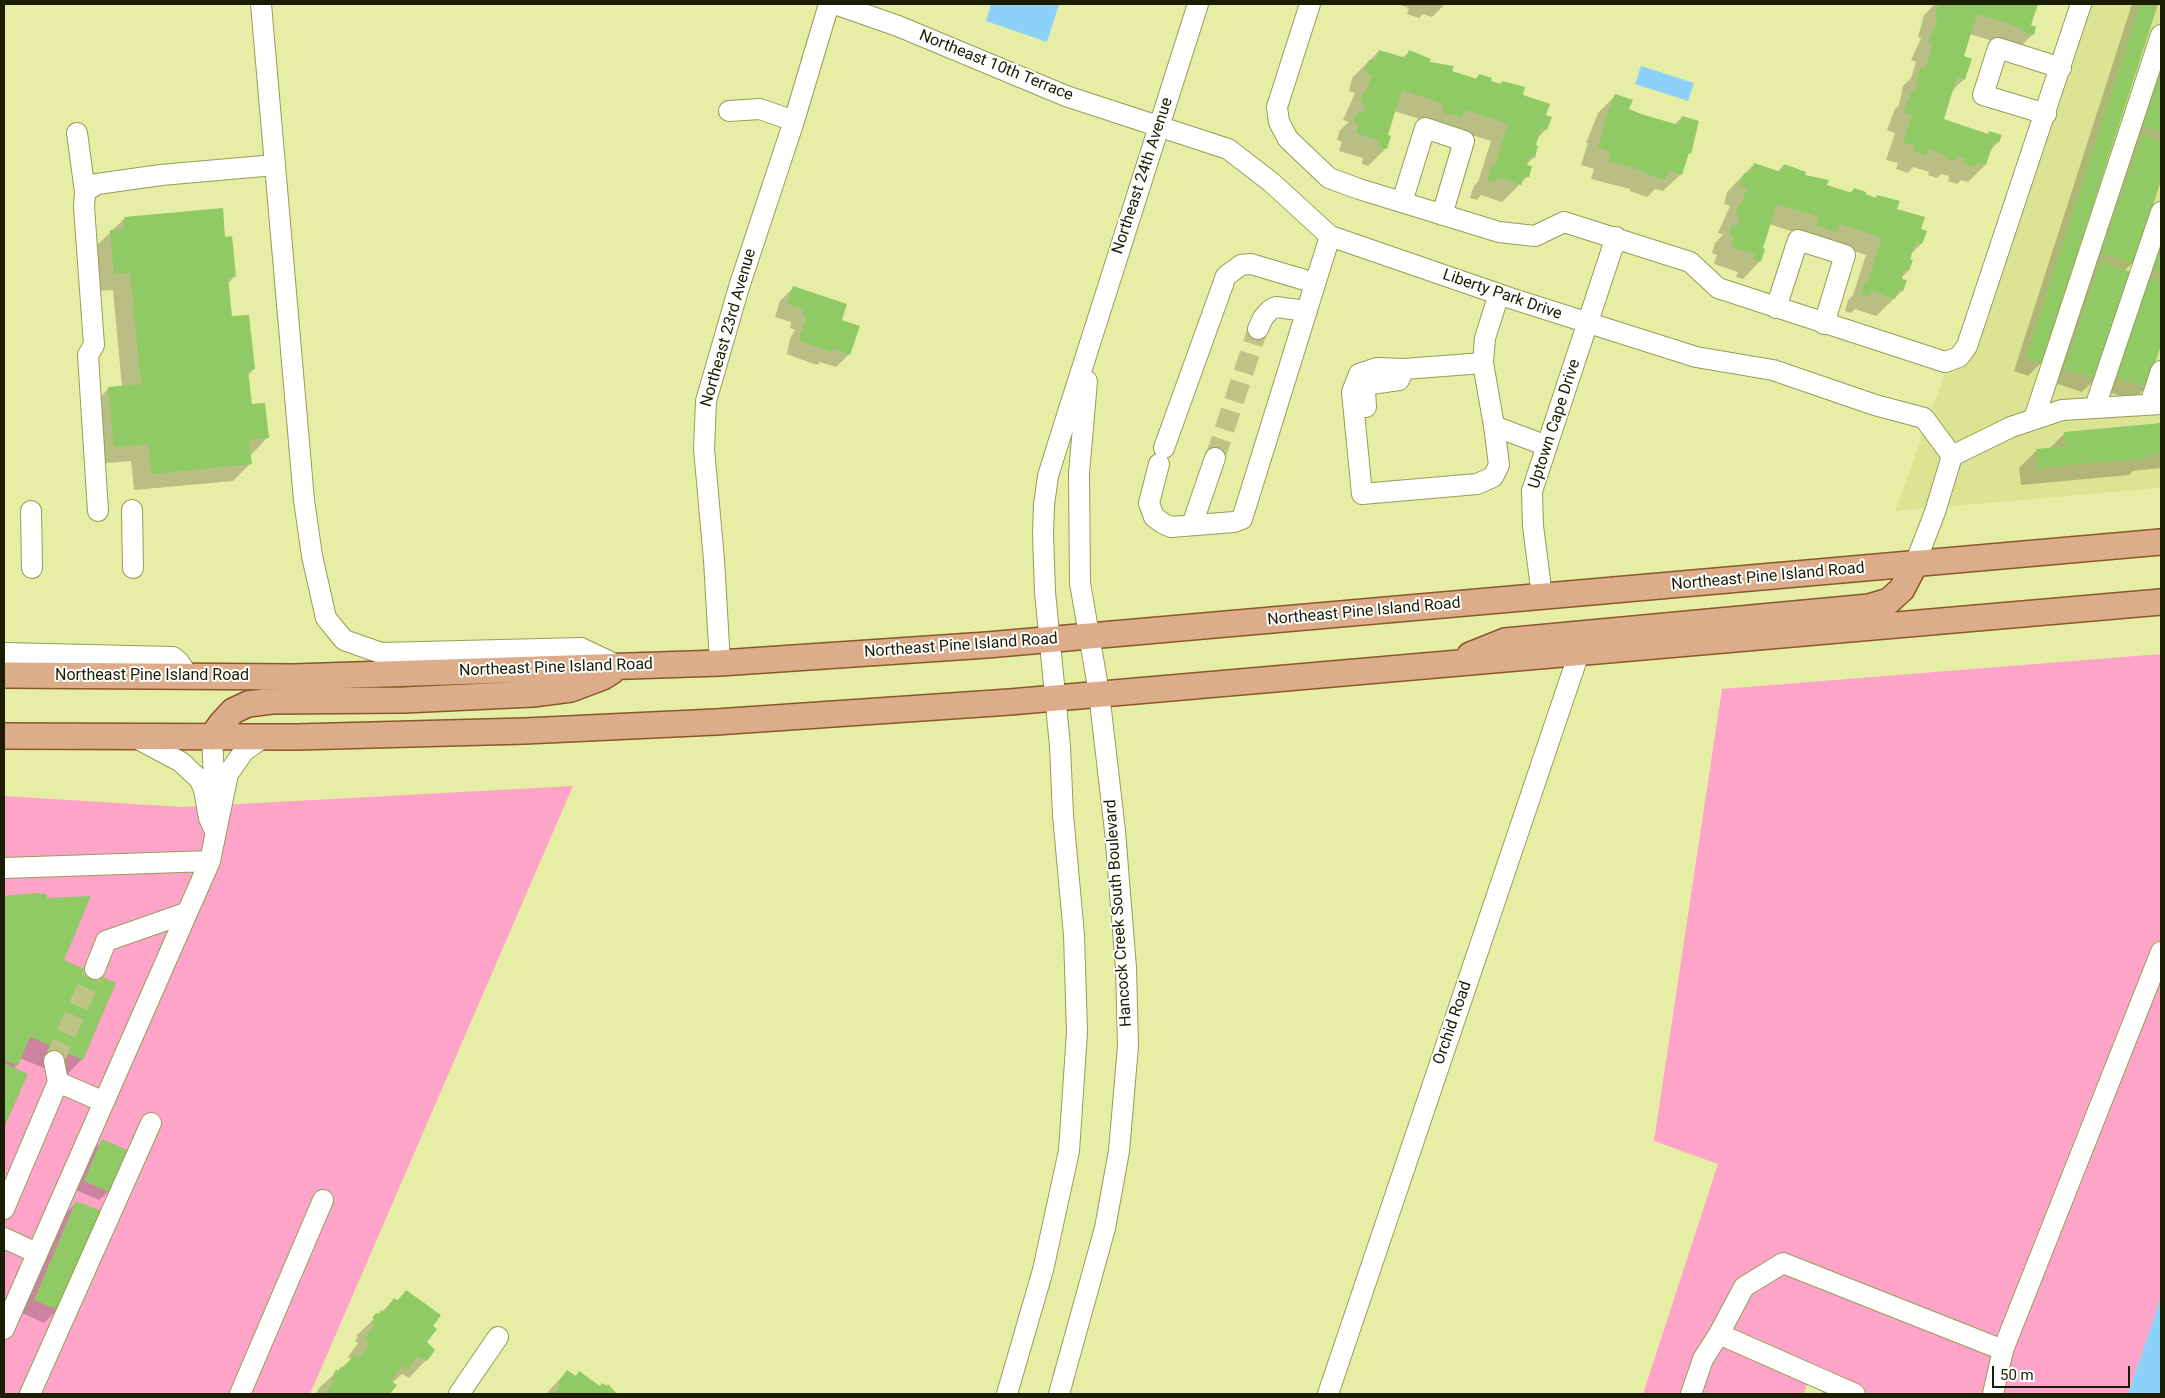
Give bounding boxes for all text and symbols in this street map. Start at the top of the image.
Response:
street label: Northeast 10th Terrace [916,26,1076,106]
street label: Northeast 24th Avenue [1109,95,1177,257]
street label: Northeast 23rd Avenue [697,247,761,409]
street label: Liberty Park Drive [1440,266,1564,324]
street label: Uptown Cape Drive [1525,357,1585,491]
street label: Northeast Pine Island Road [1671,559,1865,595]
street label: Northeast Pine Island Road [1267,594,1461,630]
street label: Northeast Pine Island Road [864,630,1058,662]
street label: Northeast Pine Island Road [459,655,653,681]
street label: Northeast Pine Island Road [55,666,249,686]
street label: Hancock Creek South Boulevard [1101,799,1137,1027]
street label: Orchid Road [1430,979,1476,1067]
scale bar [1995,1356,2132,1388]
text: 50 m [2000,1366,2034,1384]

